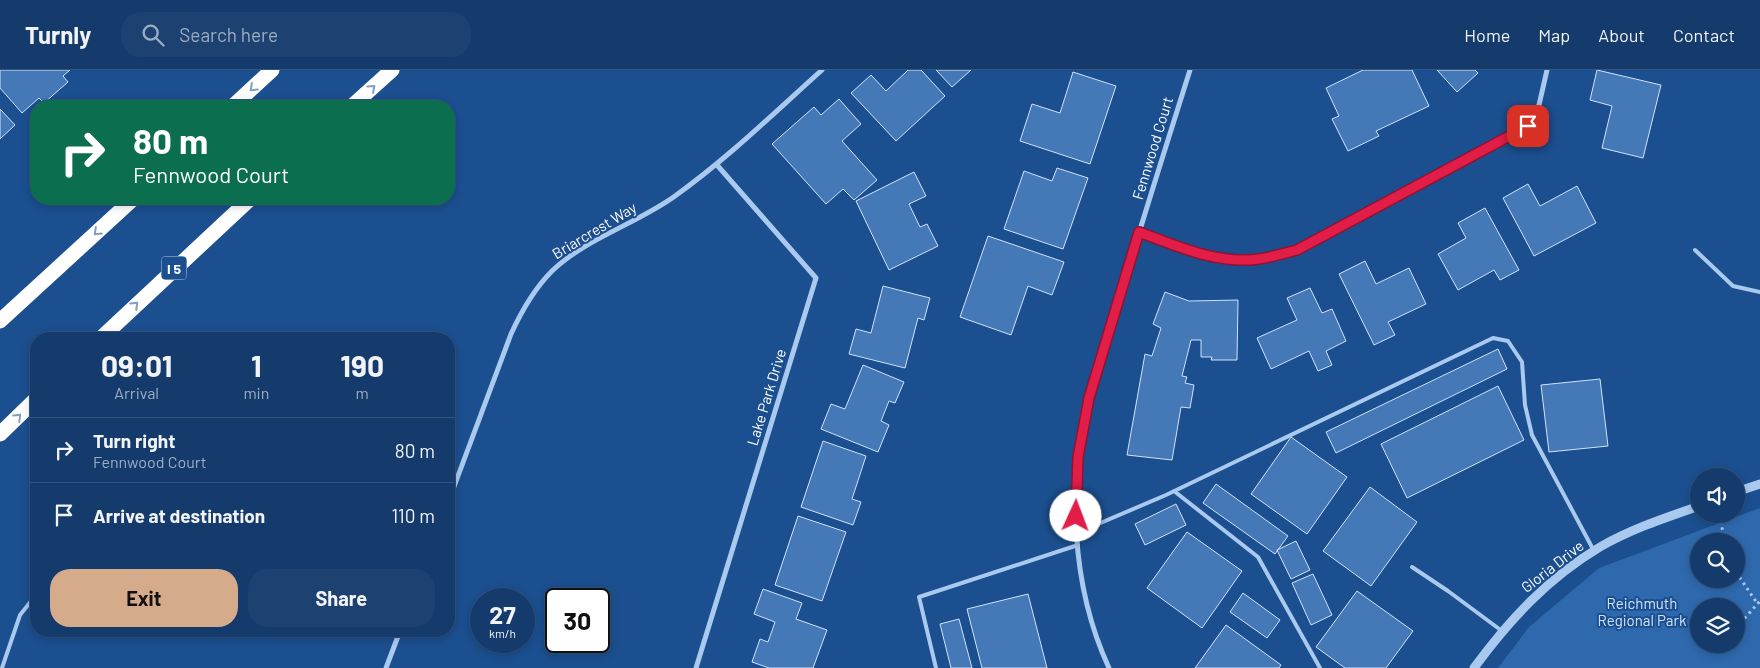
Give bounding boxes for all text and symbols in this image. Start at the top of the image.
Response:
search box [121,12,471,57]
text: Turnly [25,20,91,49]
icon: search [139,21,167,49]
text: Search here [179,23,278,46]
text: Home [1464,24,1510,46]
text: Map [1538,24,1570,46]
text: About [1598,24,1645,46]
text: Contact [1673,24,1735,46]
one-way arrow [249,82,258,91]
one-way arrow [367,85,376,94]
street label: Fennwood Court [1128,94,1176,202]
pin [1507,105,1549,147]
icon: arrive [1514,112,1542,140]
text: 80 m [133,119,208,161]
icon: right [50,120,115,185]
text: Fennwood Court [133,161,289,187]
street label: Briarcrest Way [548,198,640,262]
one-way arrow [94,226,103,235]
road number: I 5 [162,257,186,280]
one-way arrow [129,302,138,311]
street label: Lake Park Drive [743,346,789,448]
text: 09:01 [101,347,172,383]
text: 1 [251,347,262,383]
text: 190 [340,347,384,383]
text: Arrival [114,383,159,402]
text: min [243,383,269,402]
text: m [356,383,369,402]
one-way arrow [12,414,21,423]
text: Turn right [93,429,175,452]
icon: right [50,436,78,464]
text: 80 m [395,439,435,462]
text: Fennwood Court [93,452,207,471]
map controls [1690,468,1745,653]
button: sound [1690,468,1745,523]
position arrow [1049,489,1101,541]
icon: arrive [50,501,78,529]
text: Arrive at destination [93,504,265,527]
text: 110 m [391,504,435,527]
button: search [1690,533,1745,588]
street label: Gloria Drive [1517,536,1587,596]
button: Exit [50,569,238,627]
button: Share [248,569,435,627]
speed limit sign: 30 [545,588,610,653]
park label: Reichmuth Regional Park [1598,594,1687,629]
button: layers [1690,598,1745,653]
text: 27 [489,599,516,629]
text: km/h [489,626,516,640]

